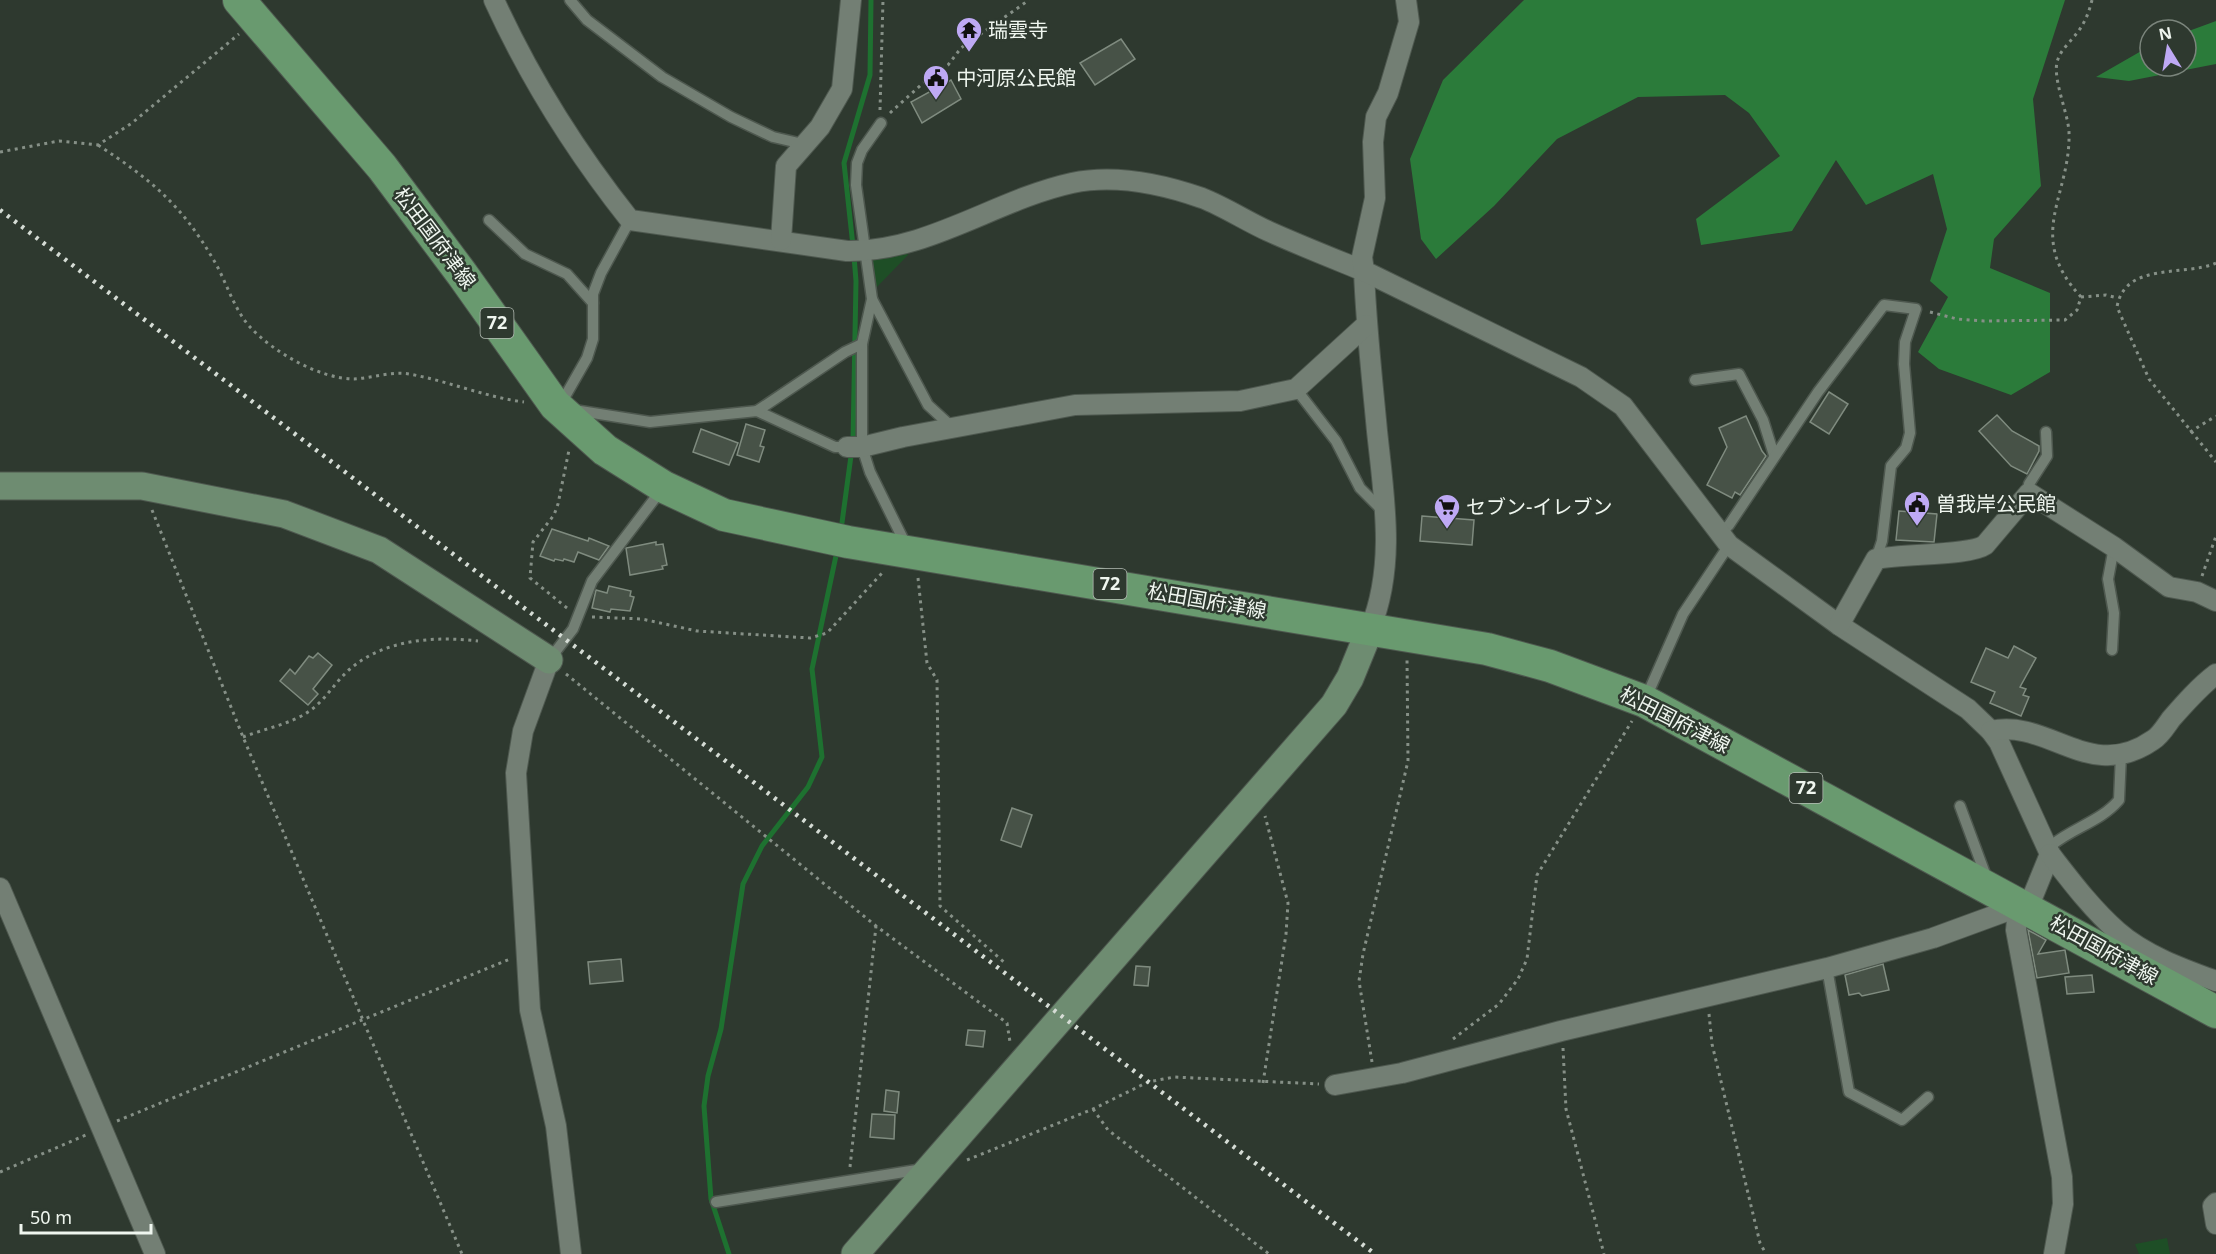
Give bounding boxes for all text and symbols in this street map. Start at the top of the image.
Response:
temple icon: 瑞雲寺 [954,15,984,53]
place label: 瑞雲寺 [988,16,1048,43]
north arrow [2138,18,2198,78]
text: N [2157,21,2174,45]
public building icon: 中河原公民館 [921,63,951,101]
place label: 中河原公民館 [956,64,1076,91]
street label: 松田国府津線 [389,182,482,294]
road number: 72 [480,308,514,338]
public building icon: 曽我岸公民館 [1902,489,1932,527]
place label: 曽我岸公民館 [1936,490,2056,517]
supermarket icon: セブン-イレブン [1432,492,1462,530]
place label: セブン-イレブン [1466,493,1612,520]
road number: 72 [1094,569,1126,599]
street label: 松田国府津線 [1146,577,1269,624]
street label: 松田国府津線 [1616,680,1735,759]
road number: 72 [1790,773,1822,803]
street label: 松田国府津線 [2045,909,2163,990]
scale bar [21,1197,152,1235]
text: 50 m [30,1205,72,1229]

